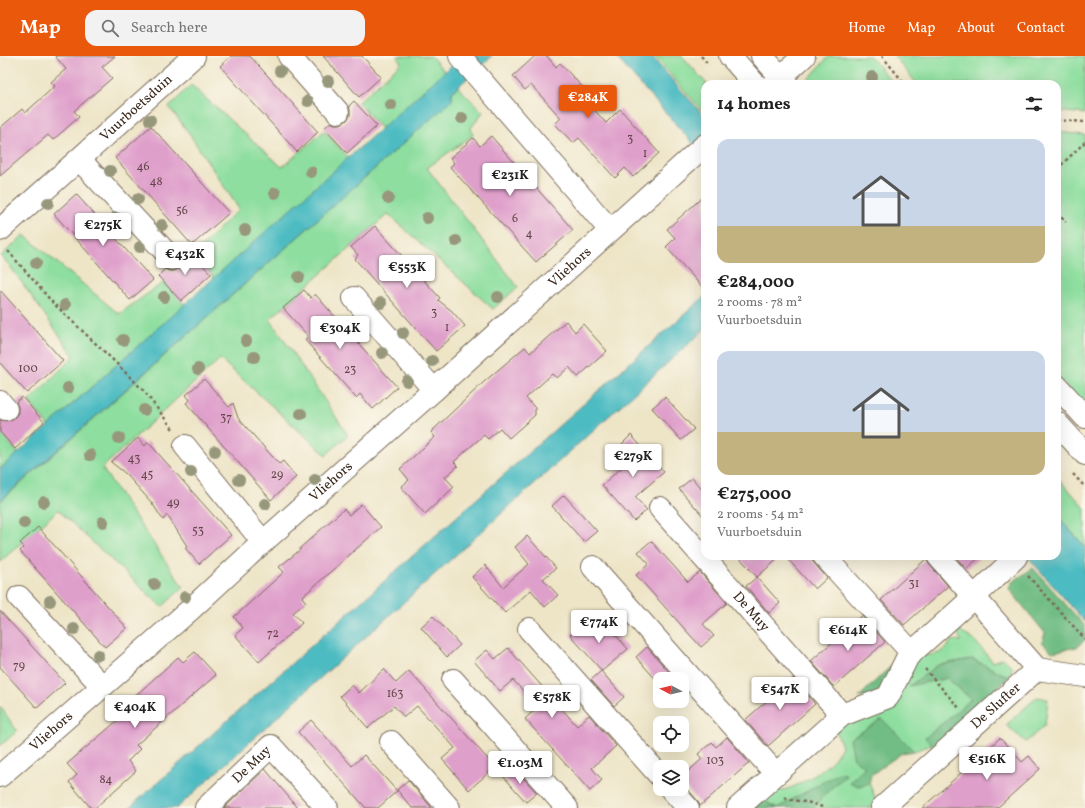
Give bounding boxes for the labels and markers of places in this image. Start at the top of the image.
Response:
pin: €284K [560,85,616,119]
pin: €231K [482,163,538,197]
pin: €275K [75,213,131,247]
pin: €432K [157,242,213,276]
pin: €553K [379,255,435,289]
pin: €304K [312,316,368,350]
pin: €279K [605,444,661,478]
pin: €774K [571,610,627,644]
pin: €614K [820,618,876,652]
pin: €547K [752,677,808,711]
pin: €578K [524,685,580,719]
pin: €404K [107,695,163,729]
pin: €516K [959,747,1015,781]
pin: €1.03M [487,751,553,785]

